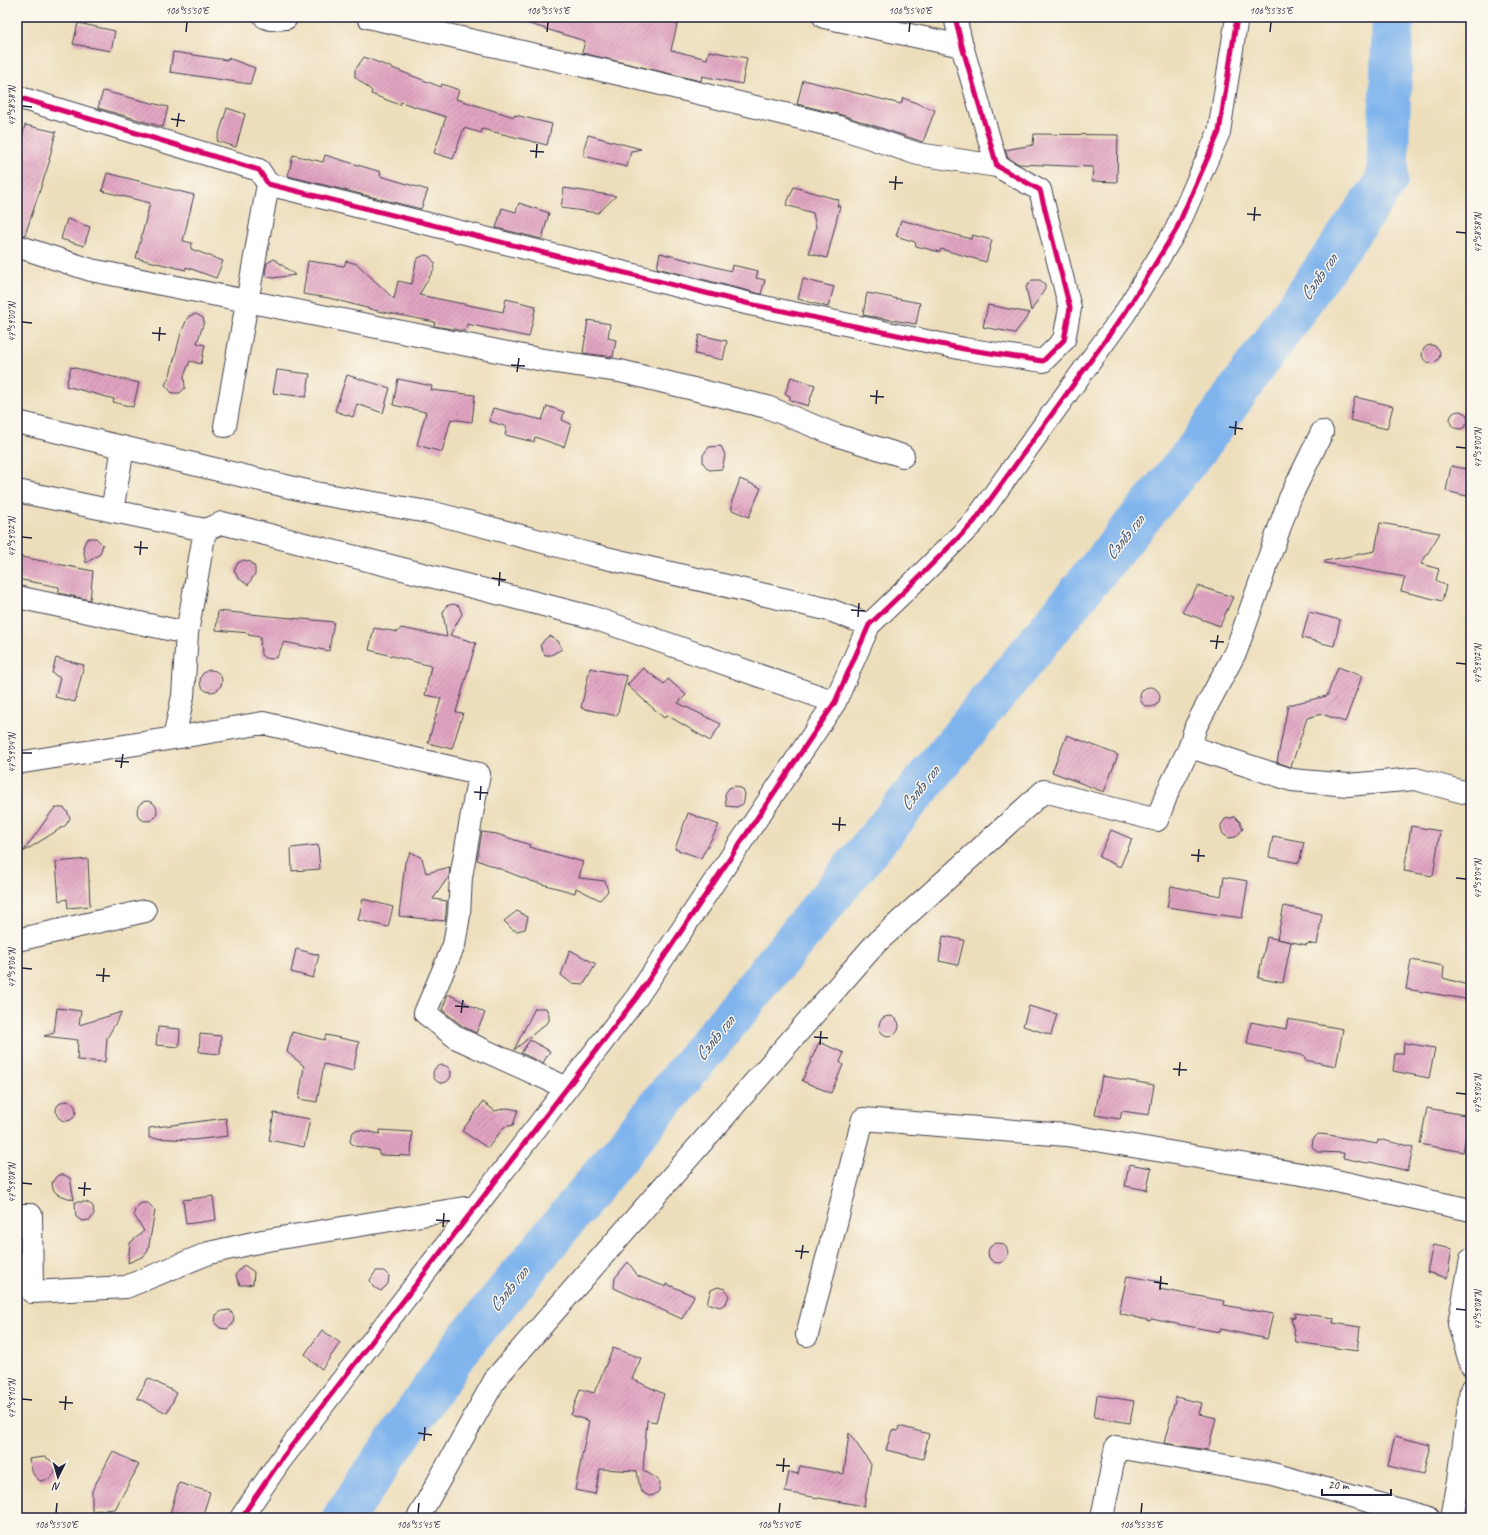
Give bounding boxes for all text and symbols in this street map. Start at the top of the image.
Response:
text: 106°55'50"E [165,4,210,17]
text: 106°55'45"E [526,4,571,17]
text: 106°55'40"E [888,4,933,17]
text: 106°55'35"E [1249,4,1294,17]
text: 47°58'58"N [5,84,18,126]
text: 47°58'58"N [1471,211,1484,253]
water label: Сэлбэ гол [1294,247,1343,304]
text: 47°59'00"N [5,300,18,342]
text: 47°59'00"N [1471,426,1484,468]
water label: Сэлбэ гол [1099,508,1150,564]
text: 47°59'02"N [5,515,18,557]
text: 47°59'02"N [1471,642,1484,684]
text: 47°59'04"N [5,731,18,773]
water label: Сэлбэ гол [894,759,945,815]
text: 47°59'04"N [1471,857,1484,899]
text: 47°59'06"N [5,946,18,988]
water label: Сэлбэ гол [689,1009,740,1065]
text: 47°59'06"N [1471,1072,1484,1114]
text: 47°59'08"N [5,1161,18,1203]
water label: Сэлбэ гол [483,1260,534,1316]
text: 47°59'08"N [1471,1288,1484,1330]
text: 47°59'10"N [5,1377,18,1419]
north arrow [38,1457,78,1497]
scale bar [1322,1471,1391,1497]
text: 20 m [1328,1477,1350,1493]
text: N [51,1480,61,1494]
text: 106°55'50"E [34,1518,79,1531]
text: 106°55'45"E [396,1518,441,1531]
text: 106°55'40"E [757,1518,802,1531]
text: 106°55'35"E [1119,1518,1164,1531]

